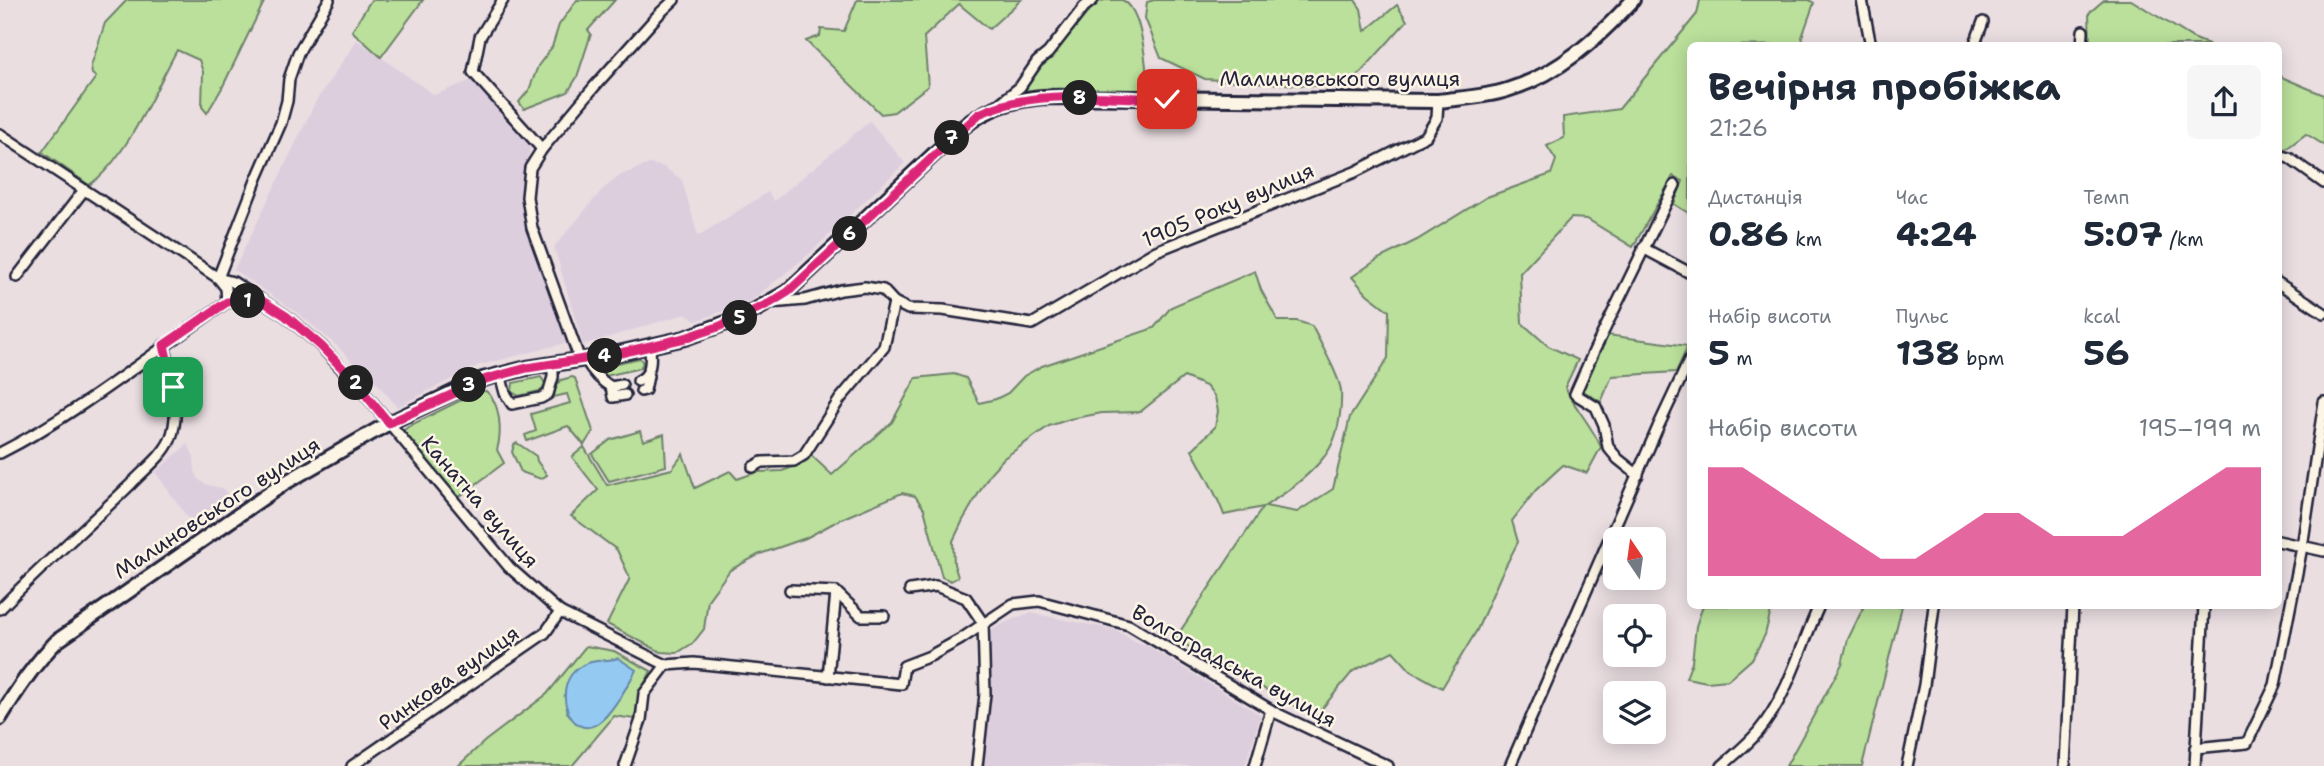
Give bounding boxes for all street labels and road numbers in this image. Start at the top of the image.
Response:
street label: Малиновського вулиця [1220,65,1460,93]
street label: 1905 Року вулиця [1138,156,1318,254]
street label: Канатна вулиця [415,430,545,574]
street label: Малиновського вулиця [108,431,326,585]
street label: Волгоградська вулиця [1127,598,1341,734]
street label: Ринкова вулиця [373,619,525,737]

